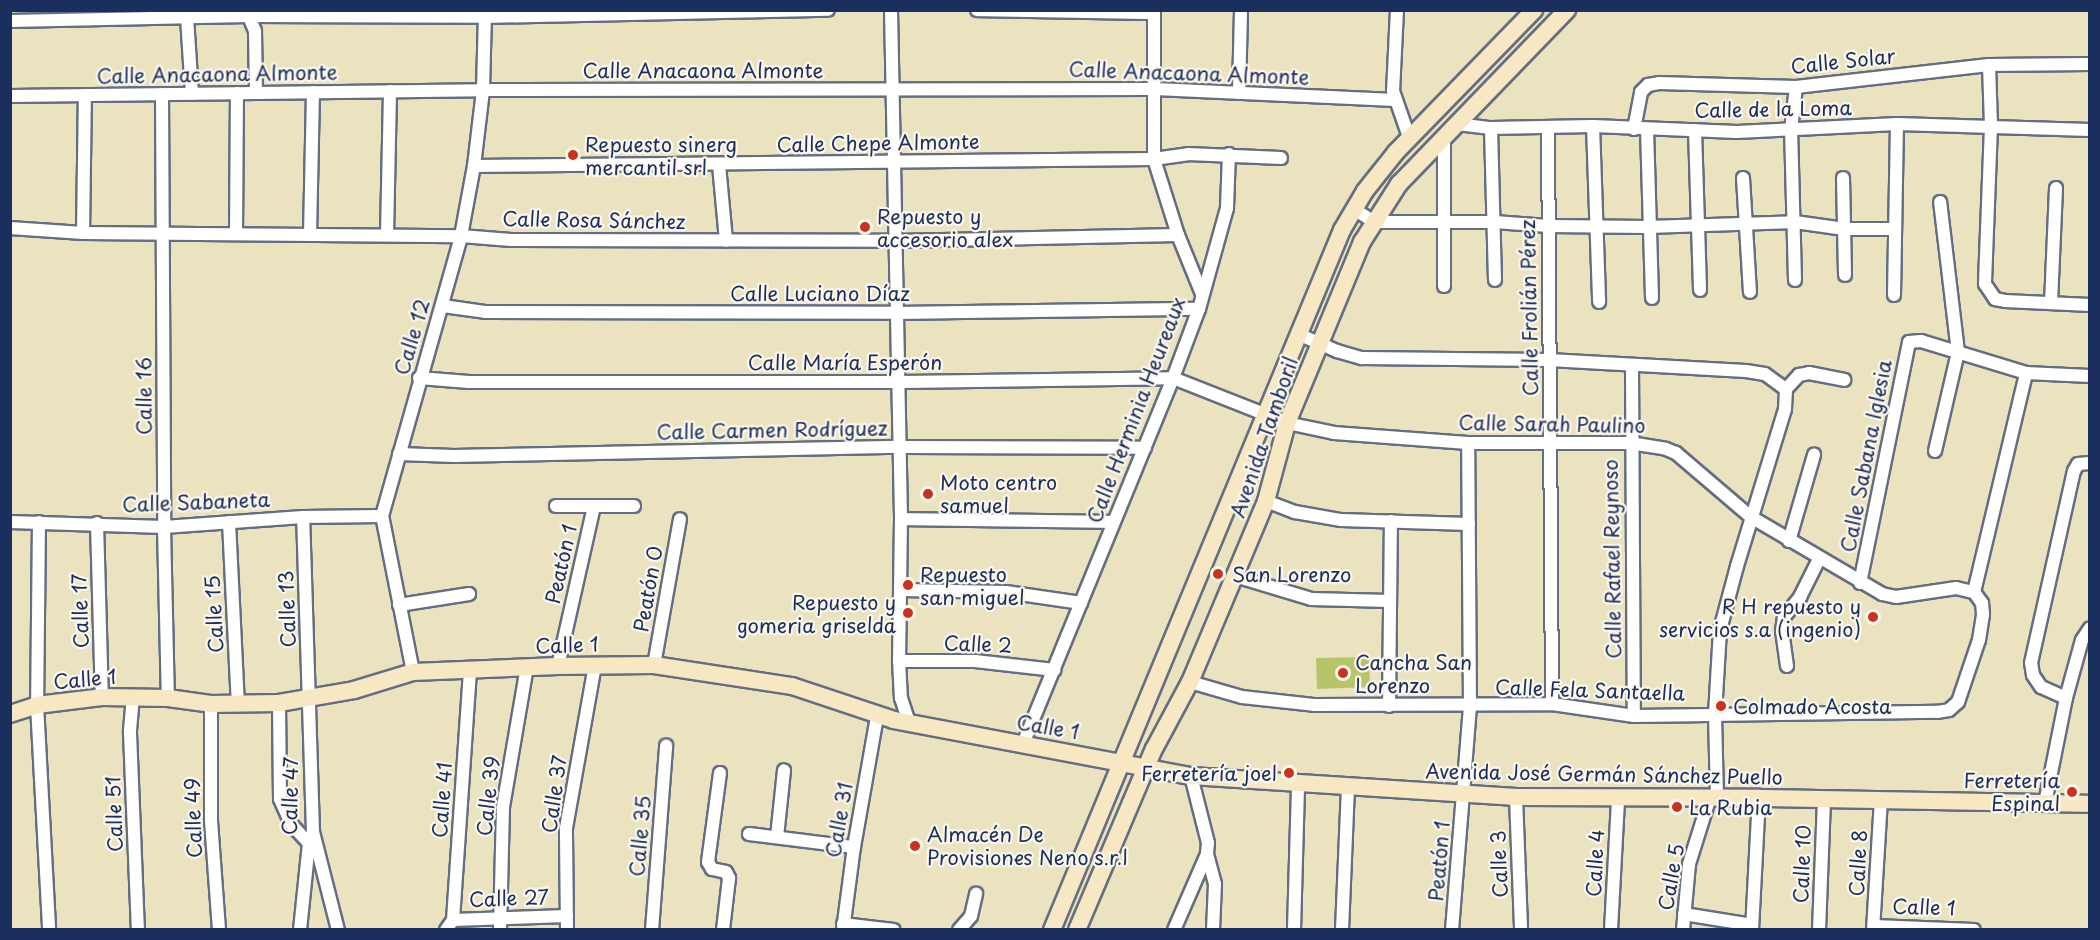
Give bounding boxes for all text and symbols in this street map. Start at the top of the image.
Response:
street label: Calle Solar [1789,44,1897,78]
street label: Calle Anacaona Almonte [1068,57,1310,89]
street label: Calle Anacaona Almonte [582,58,824,82]
street label: Calle Anacaona Almonte [96,60,338,88]
street label: Calle de la Loma [1693,96,1853,122]
street label: Calle Chepe Almonte [776,129,980,157]
place label: Repuesto sinerg mercantil srl [585,132,737,179]
marker: Repuesto sinerg mercantil srl [566,148,580,162]
place label: Repuesto y accesorio alex [877,204,1013,251]
street label: Calle Rosa Sánchez [501,206,687,234]
street label: Calle Frolián Pérez [1515,218,1543,398]
marker: Repuesto y accesorio alex [858,220,872,234]
street label: Calle Luciano Díaz [730,281,910,305]
street label: Calle Herminia Heureaux [1082,293,1190,527]
street label: Calle 12 [389,296,435,378]
street label: Calle María Esperón [746,350,944,374]
street label: Avenida Tamboril [1225,354,1303,520]
street label: Calle 16 [132,357,156,435]
street label: Calle Sabana Iglesia [1836,358,1896,554]
street label: Calle Sarah Paulino [1458,410,1646,438]
street label: Calle Carmen Rodríguez [656,416,888,444]
street label: Calle Rafael Reynoso [1598,458,1626,660]
place label: Moto centro samuel [940,470,1058,517]
street label: Calle Sabaneta [121,487,271,517]
marker: Moto centro samuel [921,487,935,501]
street label: Peatón 1 [540,522,582,606]
street label: Peatón 0 [629,544,667,634]
place label: Repuesto san miguel [920,562,1024,609]
place label: San Lorenzo [1232,562,1350,586]
marker: San Lorenzo [1209,565,1227,583]
street label: Calle 13 [274,570,300,648]
street label: Calle 17 [67,573,93,649]
street label: Calle 15 [200,575,228,653]
marker: Repuesto san miguel [901,578,915,592]
place label: Repuesto y gomeria griselda [738,590,896,637]
place label: R H repuesto y servicios s.a (ingenio) [1658,594,1861,641]
marker: Repuesto y gomeria griselda [901,606,915,620]
marker: R H repuesto y servicios s.a (ingenio) [1866,610,1880,624]
street label: Calle 2 [943,631,1013,657]
street label: Calle 1 [535,632,599,658]
place label: Cancha San Lorenzo [1355,650,1471,697]
street label: Calle 1 [52,664,118,694]
marker: Cancha San Lorenzo [1336,666,1350,680]
street label: Calle Fela Santaella [1494,675,1686,705]
place label: Colmado Acosta [1733,694,1891,718]
marker: Colmado Acosta [1714,699,1728,713]
street label: Calle 1 [1014,710,1082,744]
street label: Calle 37 [537,753,571,835]
street label: Calle 39 [472,755,504,837]
street label: Calle 47 [277,756,303,836]
street label: Avenida José Germán Sánchez Puello [1424,759,1784,789]
street label: Calle 41 [427,761,457,839]
place label: Ferretería joel [1141,761,1277,785]
marker: Ferretería joel [1282,766,1296,780]
place label: Ferretería Espinal [1963,768,2060,815]
street label: Calle 51 [101,775,127,853]
street label: Calle 49 [180,778,206,858]
street label: Calle 31 [821,780,857,860]
marker: Ferretería Espinal [2065,785,2079,799]
street label: Calle 35 [625,795,655,877]
place label: La Rubia [1689,795,1774,819]
marker: La Rubia [1670,800,1684,814]
street label: Peatón 1 [1424,820,1454,902]
place label: Almacén De Provisiones Neno s.r.l [927,822,1129,869]
street label: Calle 10 [1789,824,1815,904]
street label: Calle 4 [1581,828,1609,898]
street label: Calle 3 [1486,829,1512,899]
street label: Calle 8 [1844,829,1872,897]
marker: Almacén De Provisiones Neno s.r.l [908,839,922,853]
street label: Calle 5 [1653,841,1689,913]
street label: Calle 27 [469,885,549,911]
street label: Calle 1 [1892,894,1956,920]

